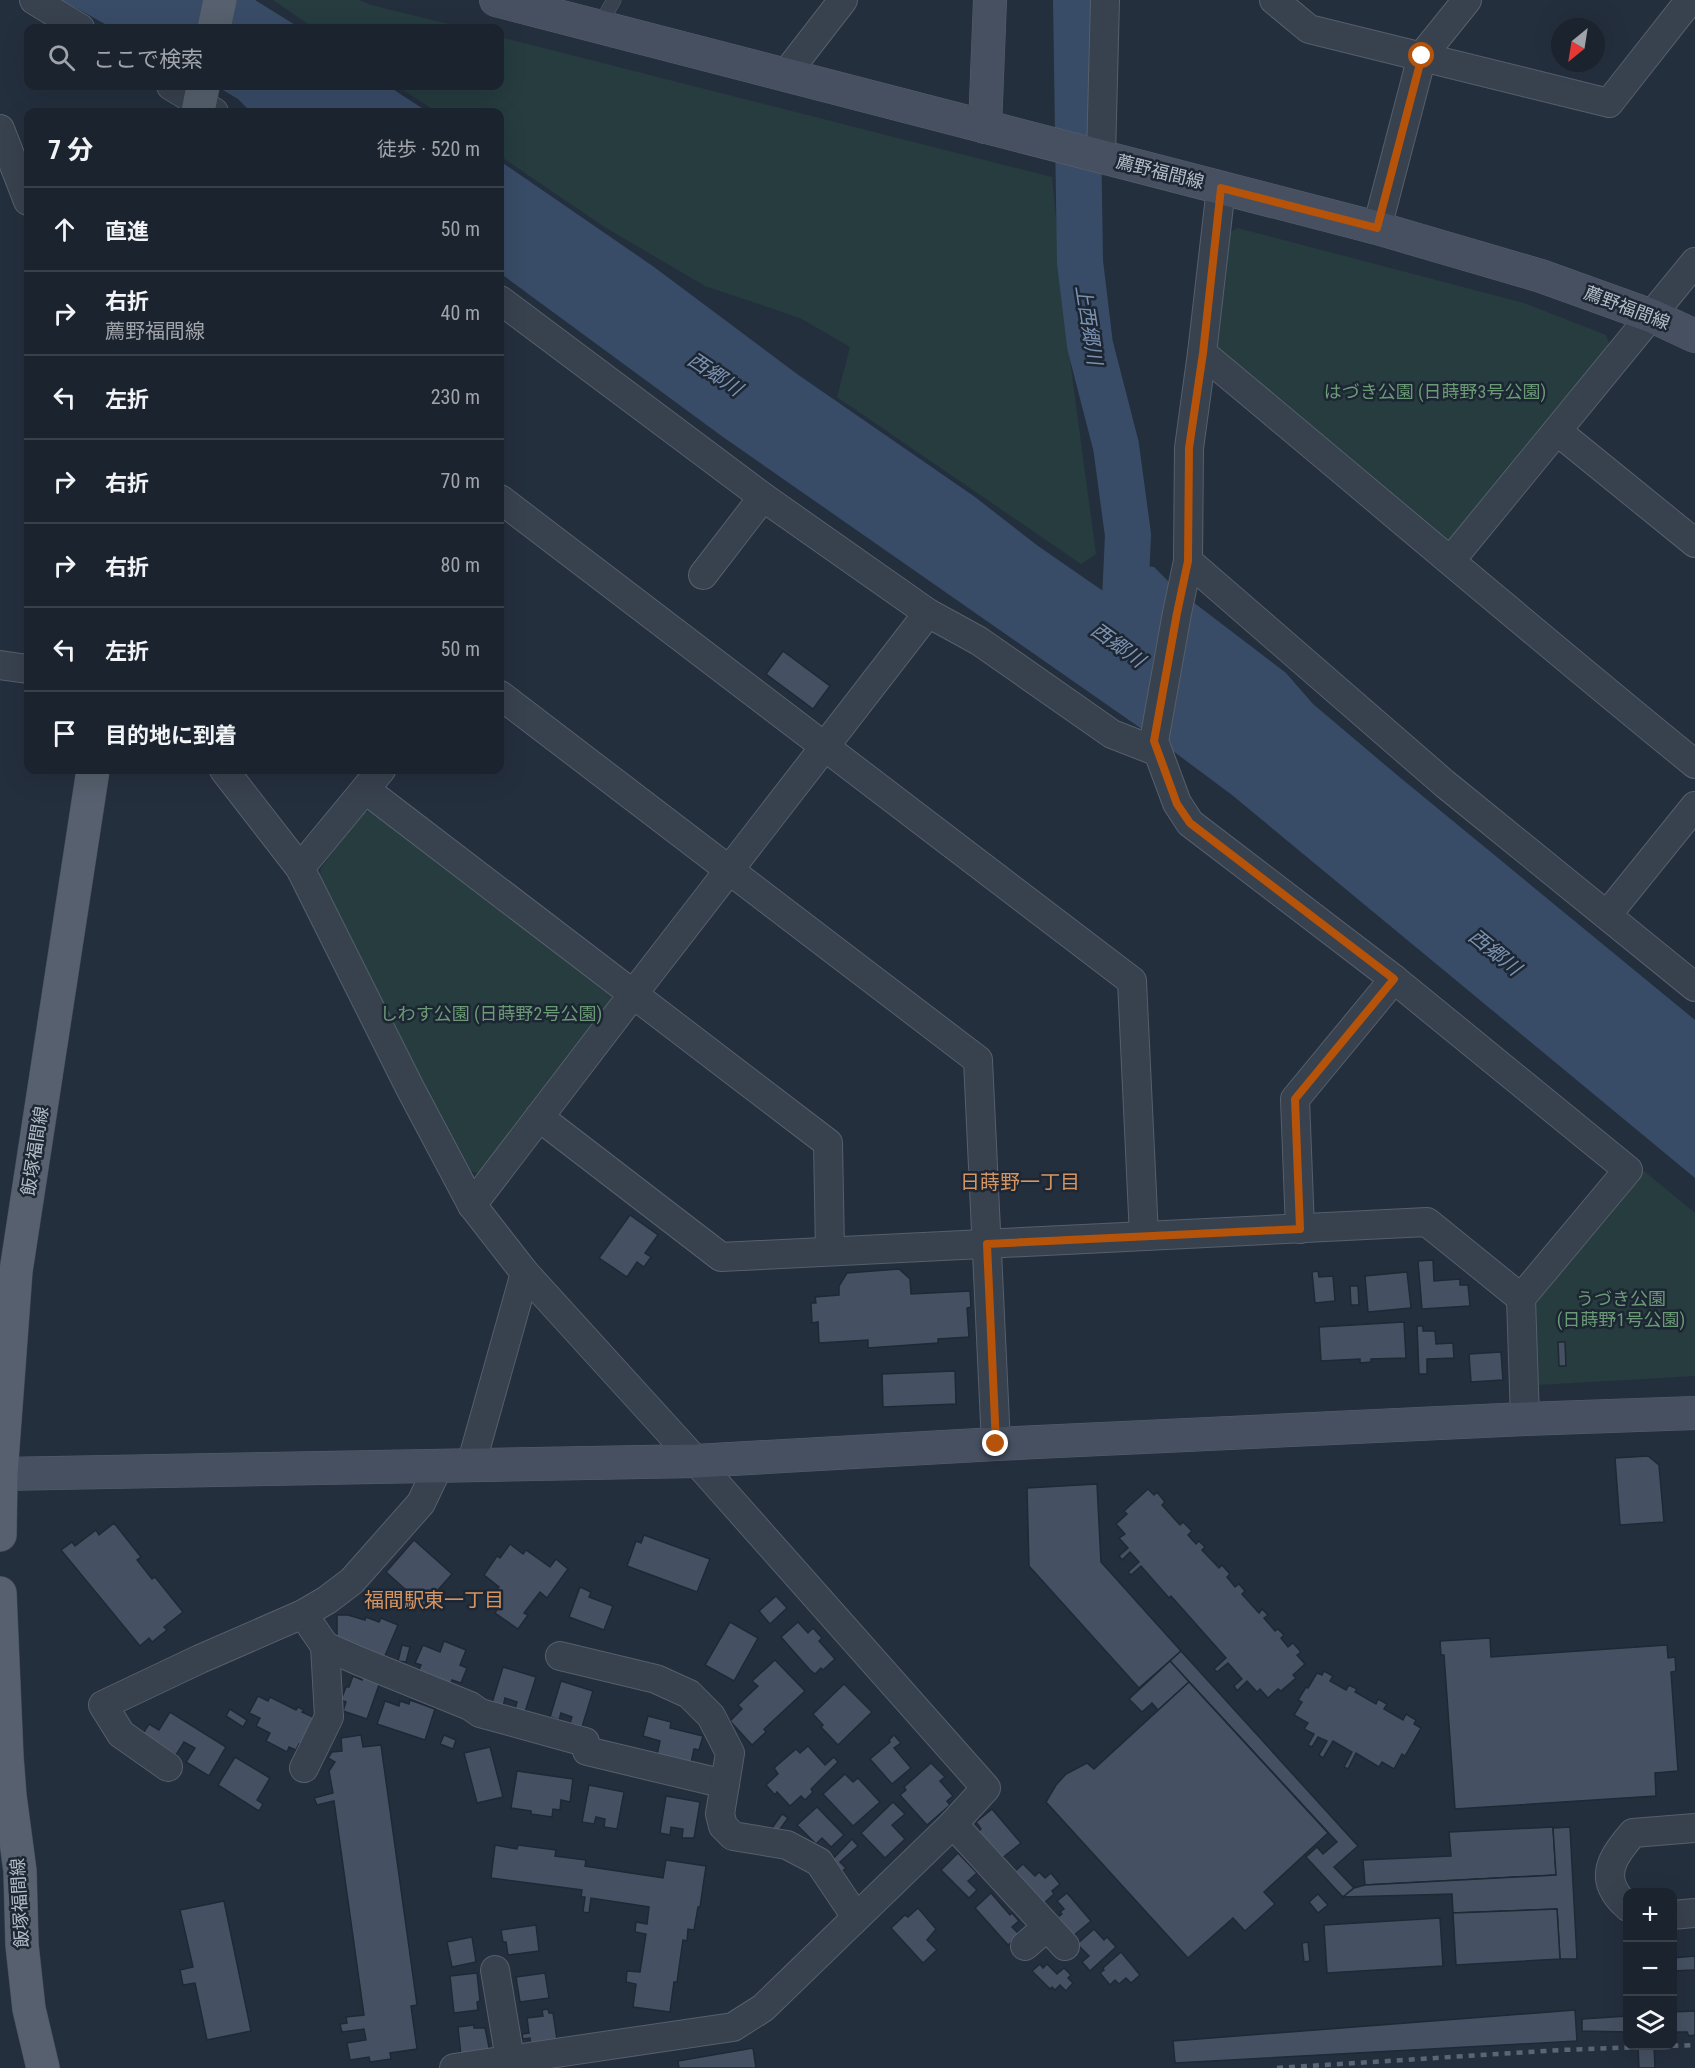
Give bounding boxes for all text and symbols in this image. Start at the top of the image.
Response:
north arrow [1551,18,1605,72]
search box [24,24,504,90]
icon: search [45,41,78,74]
route start [1408,42,1434,68]
text: ここで検索 [93,47,203,72]
text: 7 分 [48,135,93,165]
text: 徒歩 · 520 m [377,137,480,161]
street label: 薦野福間線 [1114,150,1206,193]
icon: ahead [48,213,81,246]
text: 50 m [441,217,480,241]
text: 直進 [105,219,149,244]
street label: 薦野福間線 [1581,282,1673,333]
water label: 上西郷川 [1071,284,1107,368]
text: 右折 [105,289,149,314]
icon: right [48,297,81,330]
text: 40 m [441,301,480,325]
text: 薦野福間線 [105,319,205,343]
water label: 西郷川 [683,347,748,402]
icon: left [48,381,81,414]
park label: はづき公園 (日蒔野3号公園) [1324,381,1546,403]
text: 230 m [431,385,480,409]
text: 左折 [105,387,149,412]
icon: right [48,465,81,498]
text: 70 m [441,469,480,493]
text: 右折 [105,471,149,496]
icon: right [48,549,81,582]
text: 80 m [441,553,480,577]
text: 右折 [105,555,149,580]
water label: 西郷川 [1087,618,1151,674]
icon: left [48,633,81,666]
text: 50 m [441,637,480,661]
text: 左折 [105,639,149,664]
icon: arrive [48,717,81,750]
text: 目的地に到着 [105,723,237,748]
water label: 西郷川 [1464,924,1527,981]
park label: しわす公園 (日蒔野2号公園) [380,1003,602,1025]
street label: 飯塚福間線 [17,1105,52,1197]
district label: 日蒔野一丁目 [960,1170,1080,1194]
park label: うづき公園 (日蒔野1号公園) [1557,1288,1685,1331]
route end [982,1430,1008,1456]
district label: 福間駅東一丁目 [364,1588,504,1612]
street label: 飯塚福間線 [7,1858,32,1949]
map controls [1623,1888,1677,2050]
button: + [1623,1888,1677,1942]
button: − [1623,1942,1677,1996]
button: layers [1623,1996,1677,2050]

